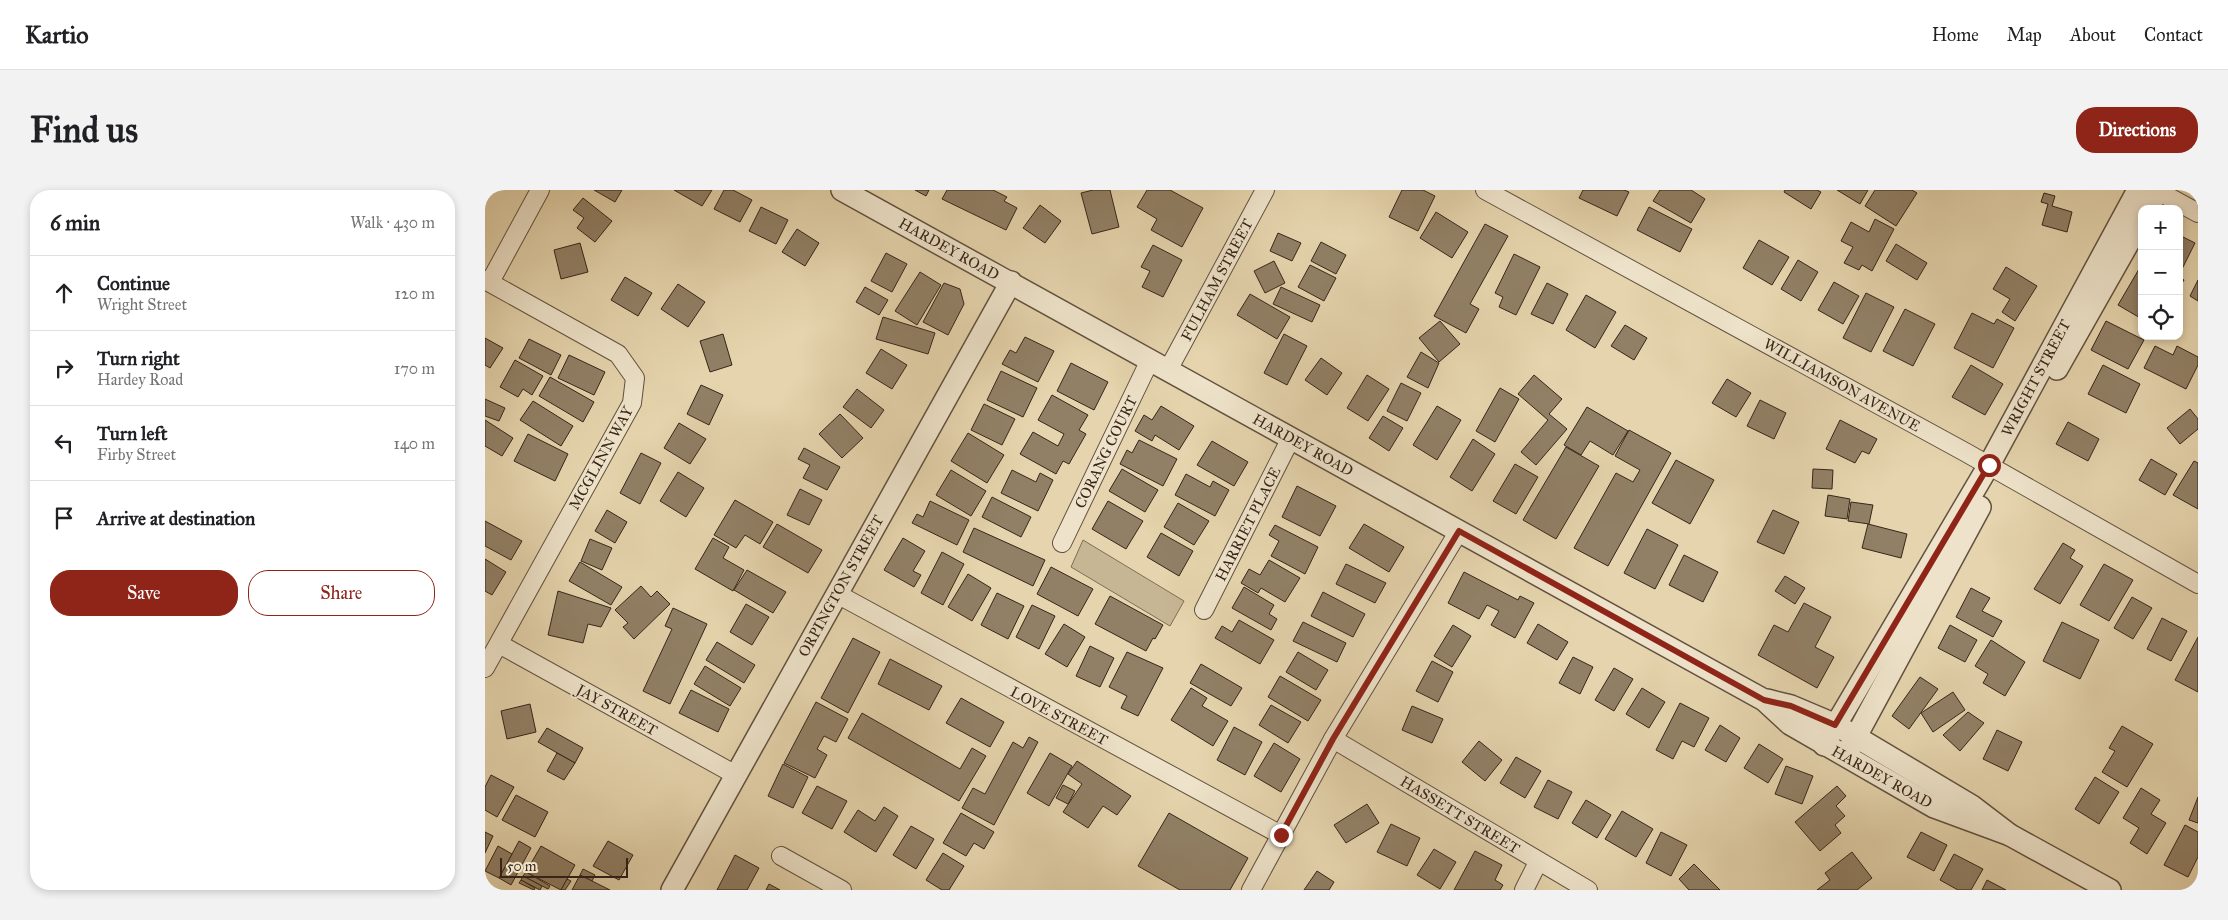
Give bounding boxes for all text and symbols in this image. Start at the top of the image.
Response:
text: Kartio [25,20,88,50]
text: Home [1932,24,1979,46]
text: Map [2007,24,2042,46]
text: About [2070,24,2116,46]
text: Contact [2144,24,2203,46]
button: Directions [2076,107,2198,153]
text: Find us [30,109,138,152]
map controls [2138,205,2183,340]
button: + [2138,205,2183,250]
text: 6 min [50,210,100,236]
text: Walk · 430 m [350,213,435,232]
street label: HARDEY ROAD [896,214,1003,284]
street label: FULHAM STREET [1177,216,1257,344]
button: − [2138,250,2183,295]
text: Continue [97,272,170,295]
icon: ahead [50,279,78,307]
text: 120 m [395,284,435,303]
text: Wright Street [97,295,187,314]
button: locate [2138,295,2183,340]
street label: WRIGHT STREET [1998,317,2074,439]
street label: WILLIAMSON AVENUE [1761,334,1924,436]
text: Turn right [97,347,180,370]
icon: right [50,354,78,382]
text: 170 m [394,359,435,378]
text: Hardey Road [97,370,183,389]
street label: CORANG COURT [1071,393,1141,511]
street label: MCGLINN WAY [565,403,637,513]
street label: HARDEY ROAD [1250,410,1357,480]
text: Turn left [97,422,167,445]
icon: left [50,429,78,457]
text: 140 m [394,434,435,453]
text: Firby Street [97,445,176,464]
route start [1978,454,2001,477]
street label: HARRIET PLACE [1211,464,1285,584]
icon: arrive [50,504,78,532]
text: Arrive at destination [97,507,255,530]
street label: ORPINGTON STREET [795,512,887,660]
button: Save [50,570,238,616]
button: Share [248,570,435,616]
street label: JAY STREET [571,679,661,740]
street label: LOVE STREET [1007,683,1111,749]
street label: HARDEY ROAD [1829,742,1936,812]
street label: HASSETT STREET [1397,772,1523,858]
route end [1270,824,1293,847]
scale bar [500,855,627,878]
text: 50 m [507,858,536,875]

